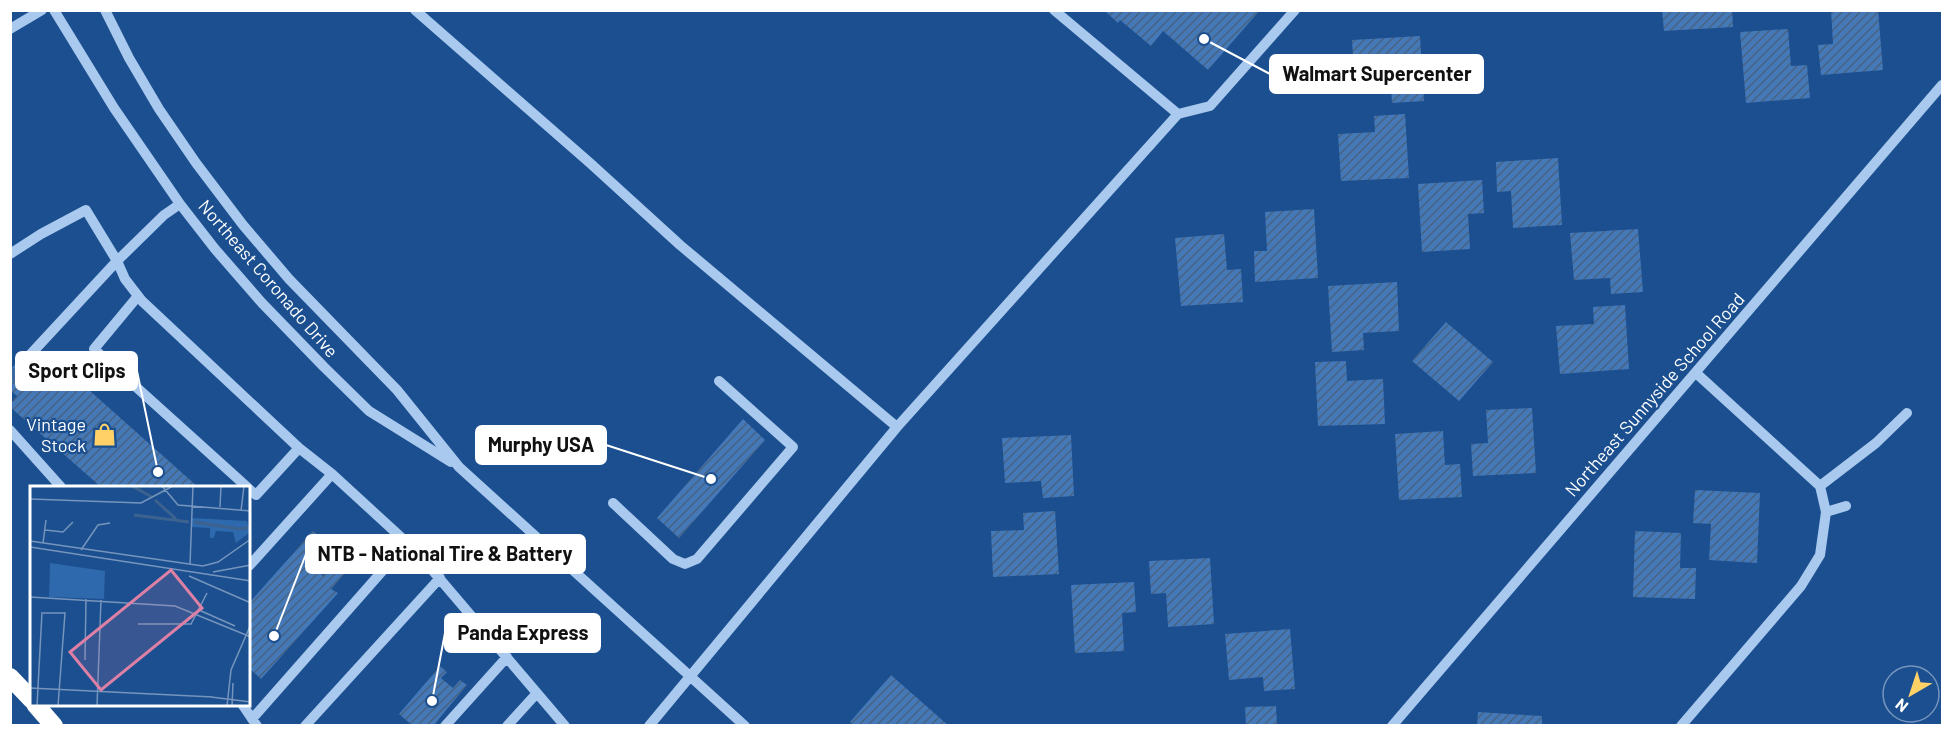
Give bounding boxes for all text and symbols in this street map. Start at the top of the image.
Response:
callout: Walmart Supercenter [1270,55,1483,93]
text: Walmart Supercenter [1282,61,1472,85]
street label: Northeast Coronado Drive [194,195,343,362]
street label: Northeast Sunnyside School Road [1560,288,1749,501]
callout: Sport Clips [16,352,137,390]
text: Sport Clips [28,358,126,382]
place label: Vintage Stock [26,413,86,456]
shop icon: Vintage Stock [91,422,117,448]
callout: Murphy USA [476,426,606,464]
text: Murphy USA [488,432,594,456]
inset map [30,486,250,706]
callout: NTB - National Tire & Battery [306,535,585,573]
text: NTB - National Tire & Battery [317,541,573,565]
callout: Panda Express [445,614,600,652]
text: Panda Express [457,620,589,644]
north arrow [1881,664,1941,724]
text: N [1891,695,1911,717]

